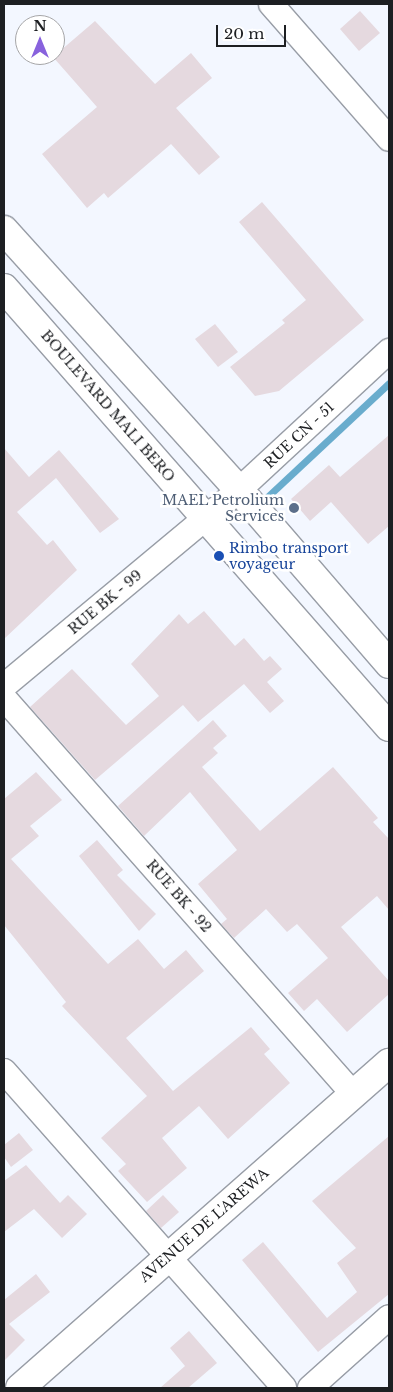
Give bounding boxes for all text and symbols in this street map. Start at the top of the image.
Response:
north arrow [15,15,65,65]
scale bar [218,15,288,47]
text: N [33,17,47,35]
text: 20 m [224,24,264,43]
street label: BOULEVARD MALI BERO [38,327,178,485]
street label: RUE CN - 51 [261,398,337,472]
place label: MAEL Petrolium Services [162,492,284,524]
marker: MAEL Petrolium Services [288,502,300,514]
place label: Rimbo transport voyageur [229,540,349,572]
marker: Rimbo transport voyageur [213,550,225,562]
street label: RUE BK - 99 [65,566,145,638]
street label: RUE BK - 92 [143,856,215,936]
street label: AVENUE DE L'AREWA [136,1164,272,1286]

